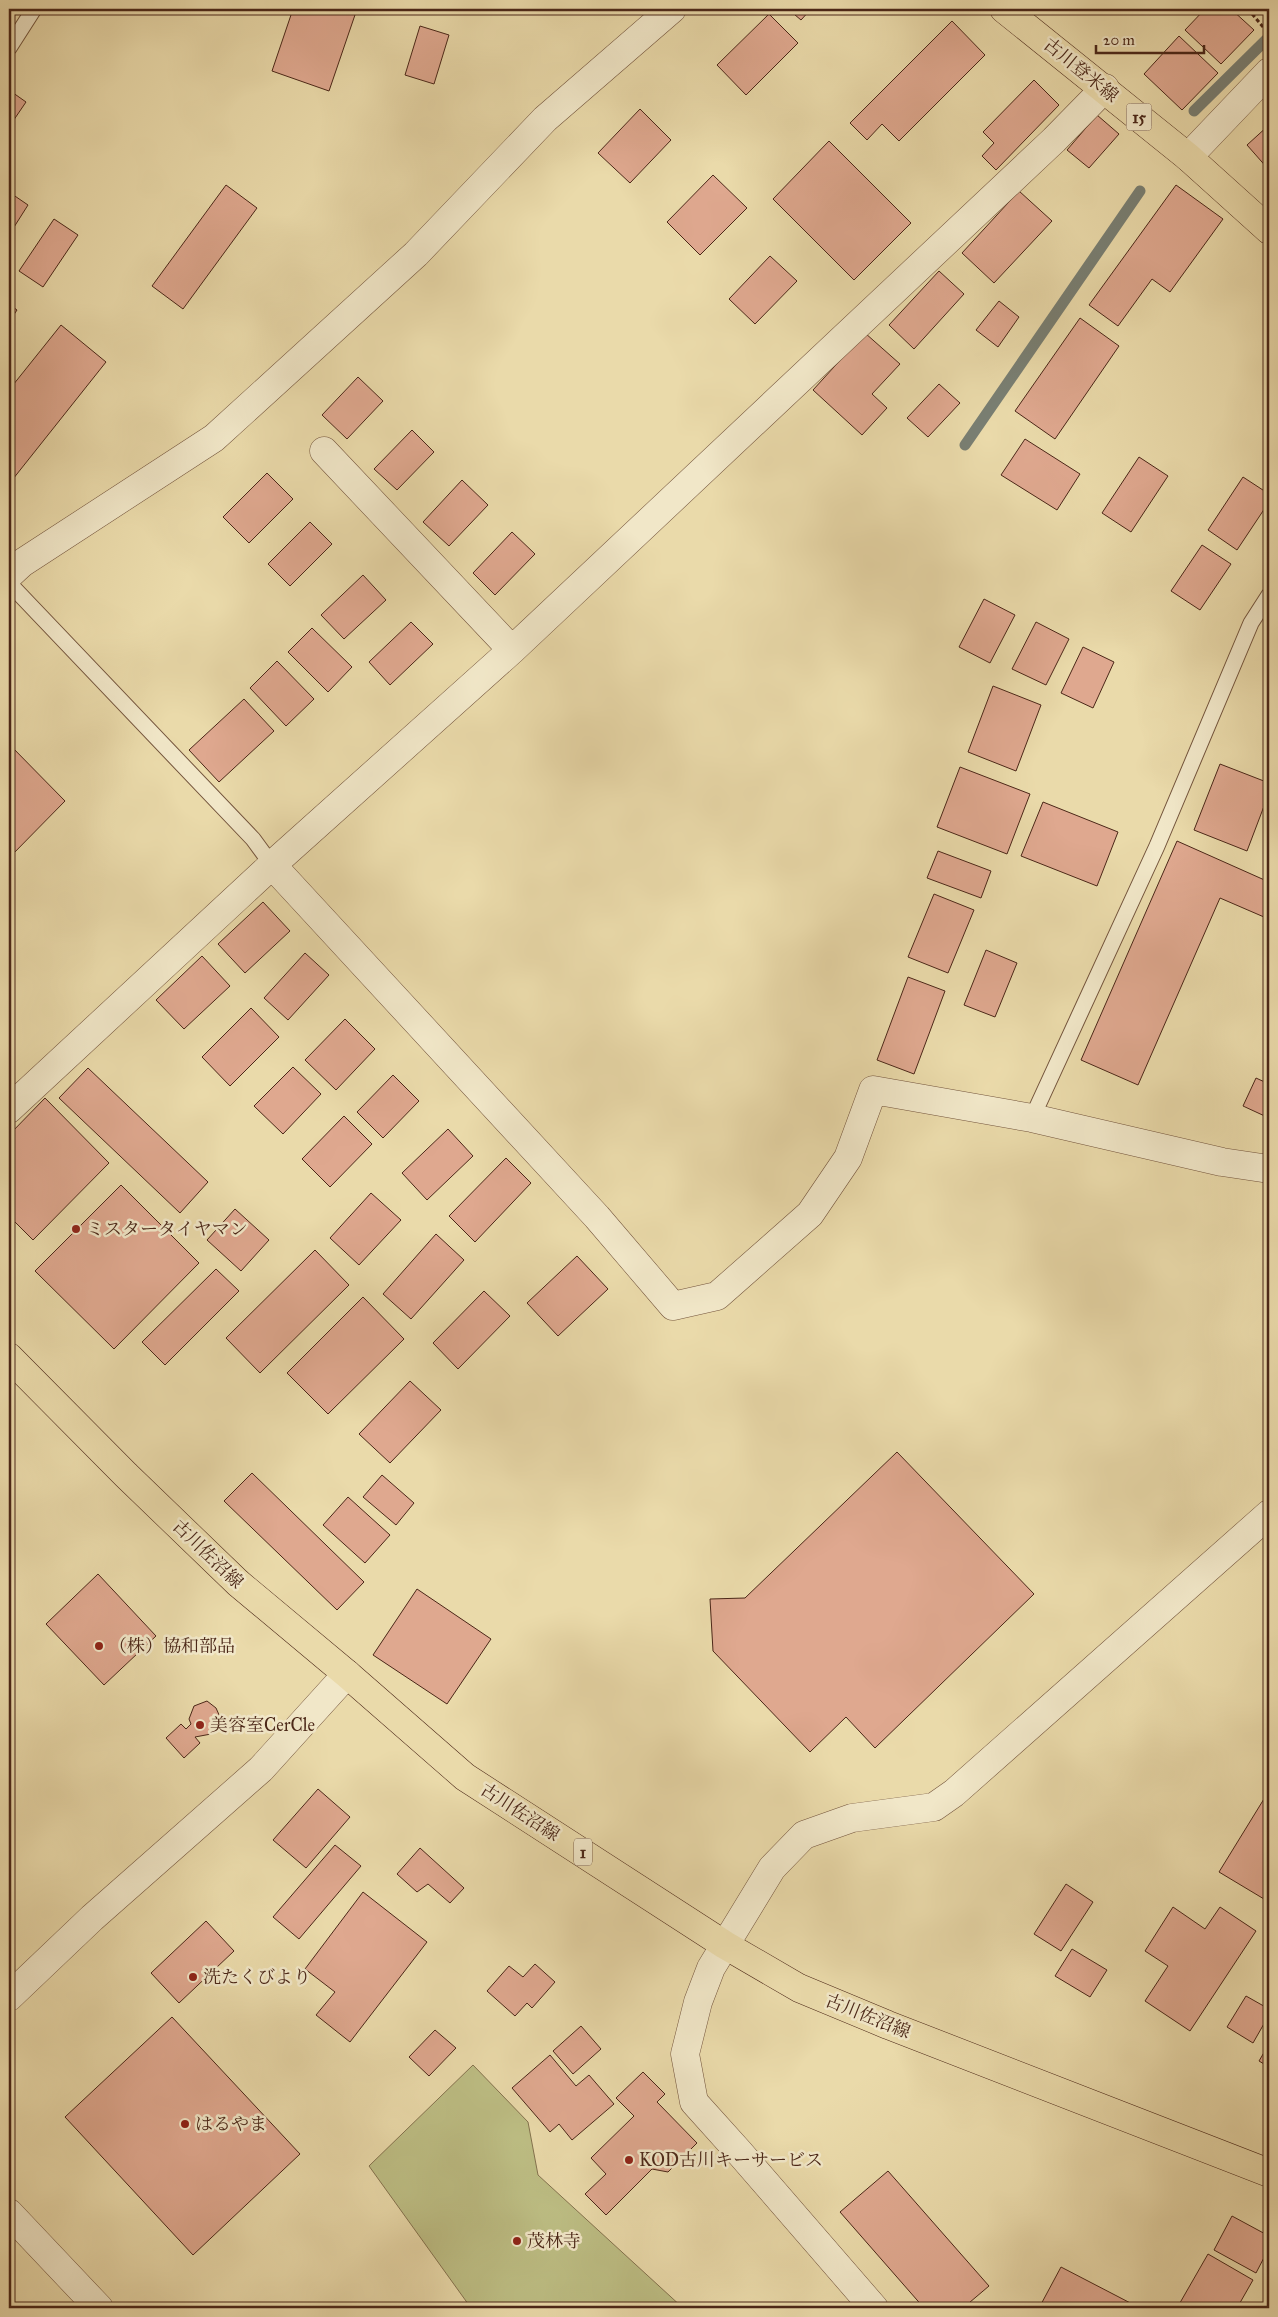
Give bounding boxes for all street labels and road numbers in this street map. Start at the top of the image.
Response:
street label: 古川登米線 [1039,33,1123,107]
road number: 15 [1126,104,1152,130]
street label: 古川佐沼線 [168,1515,248,1593]
street label: 古川佐沼線 [476,1778,564,1846]
road number: 1 [574,1838,592,1865]
street label: 古川佐沼線 [822,1989,914,2043]

